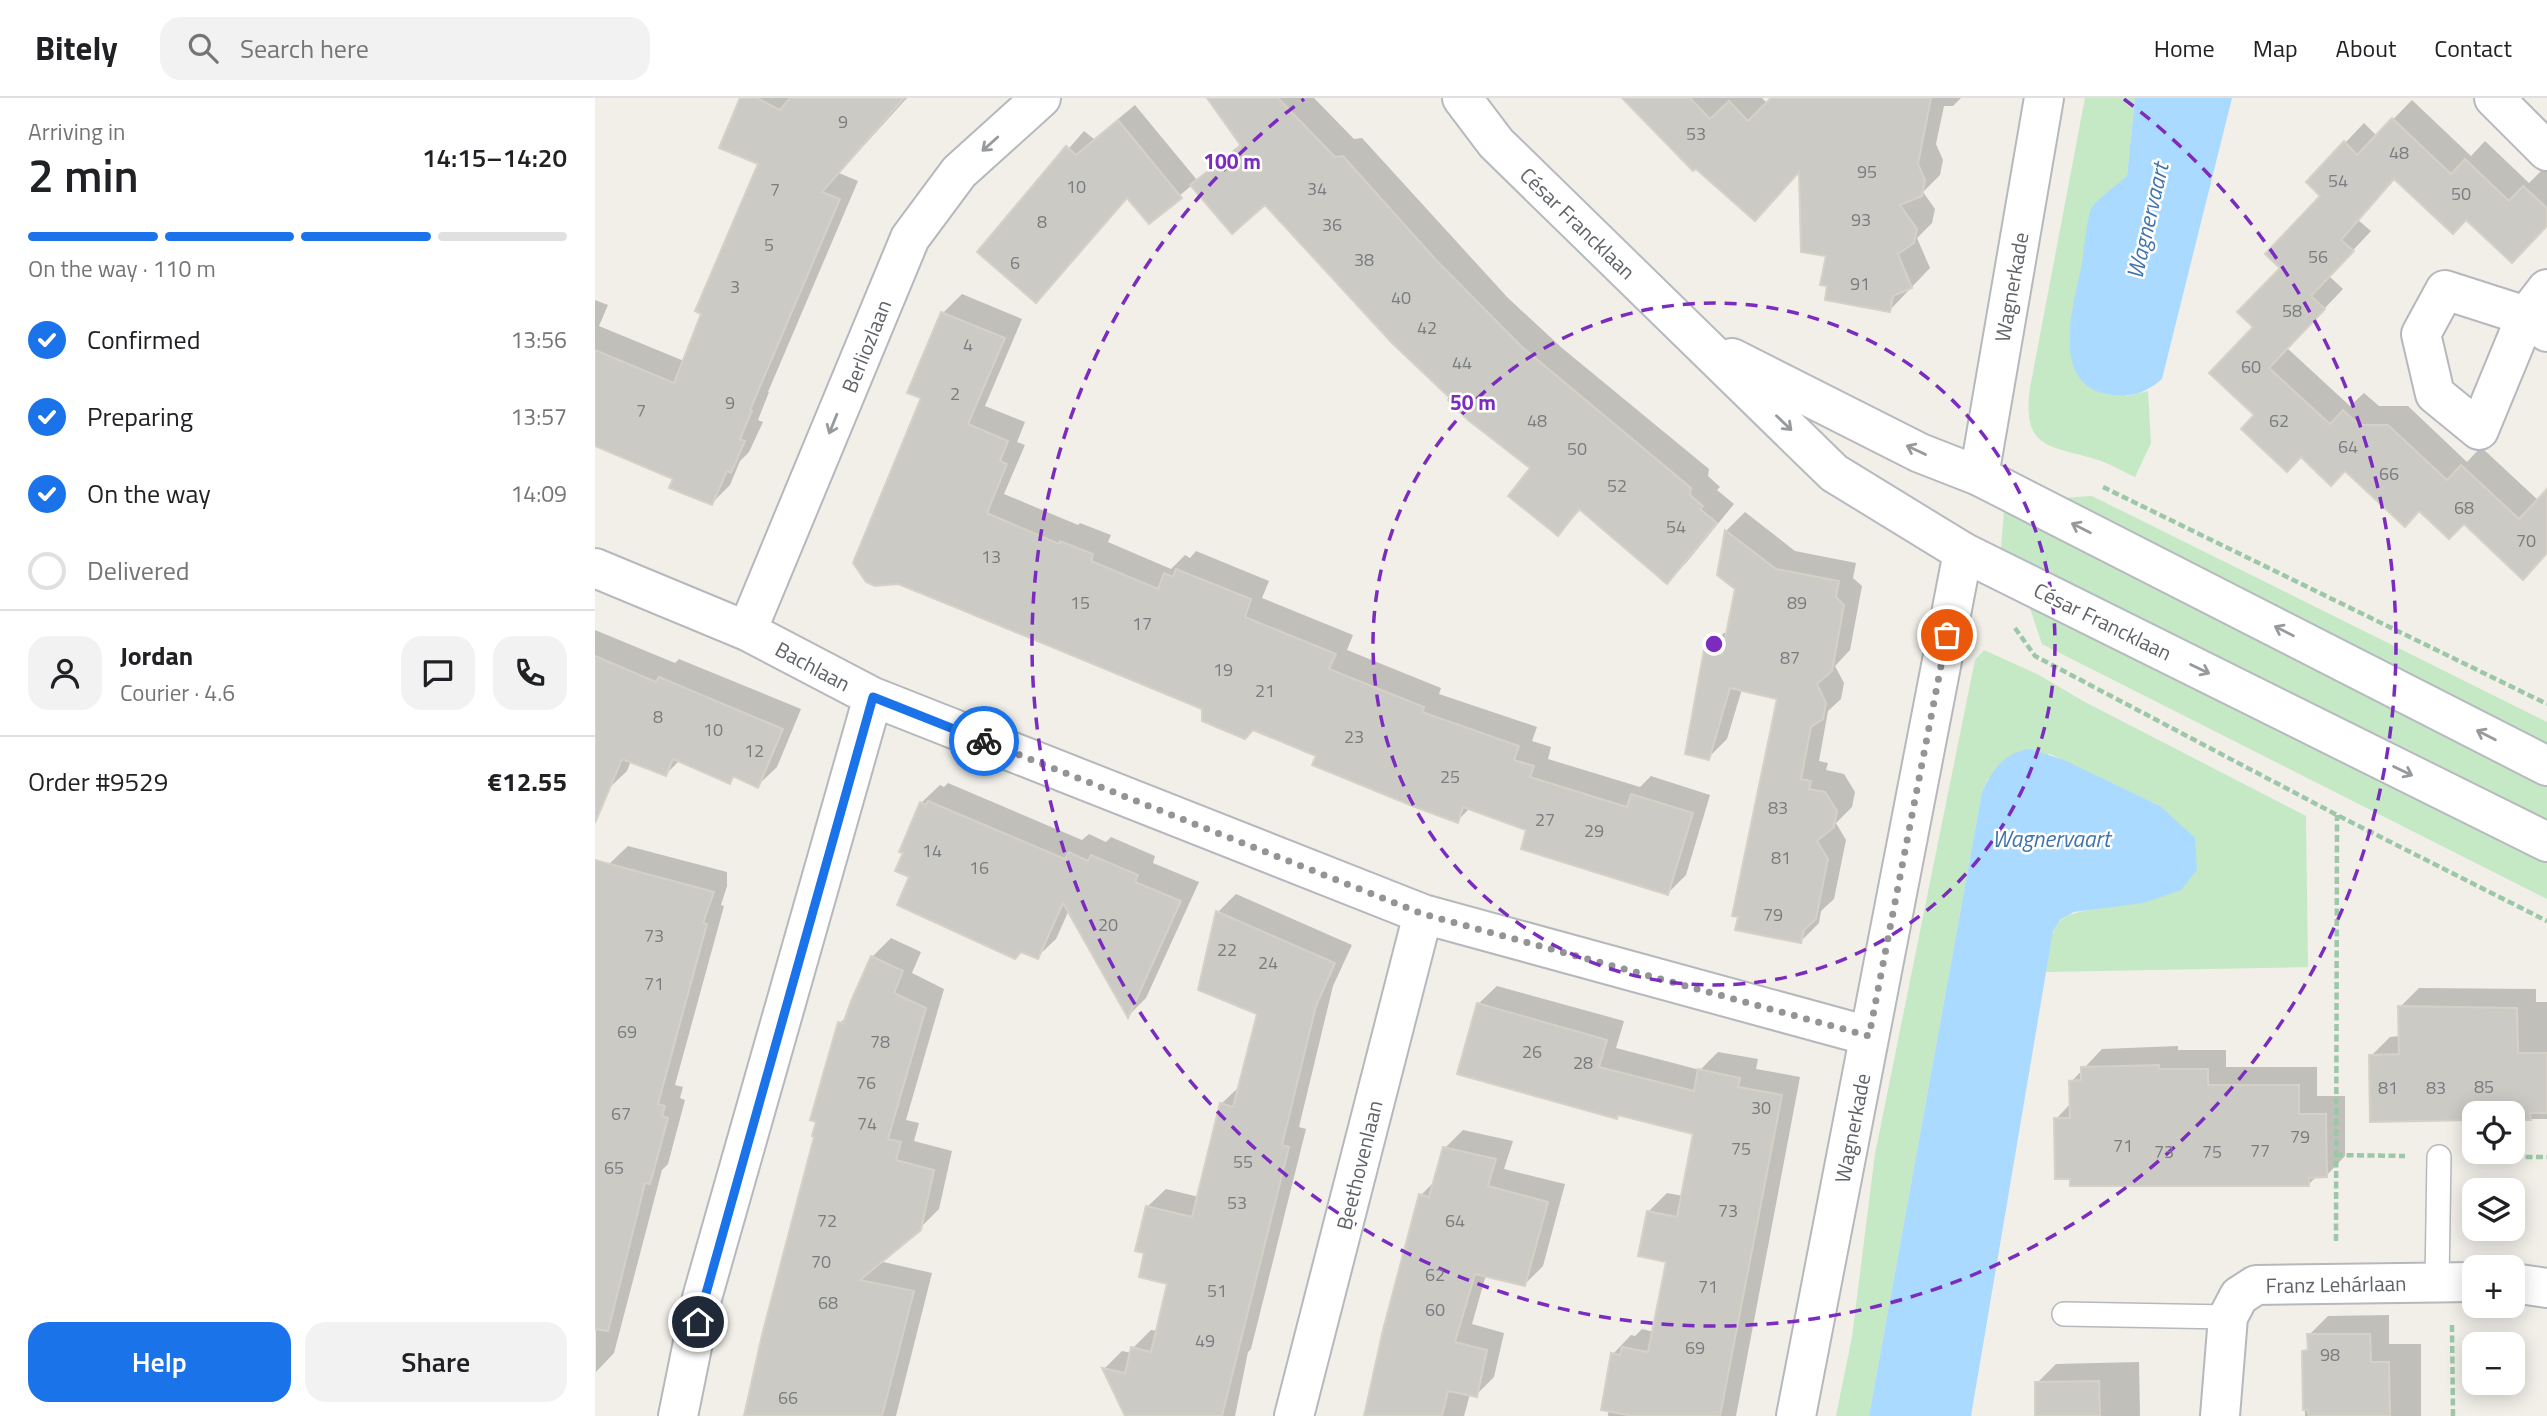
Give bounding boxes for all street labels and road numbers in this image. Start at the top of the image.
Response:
street label: César Francklaan [1513,159,1643,287]
street label: Wagnerkade [1986,230,2036,344]
street label: Berliozlaan [833,295,899,397]
street label: César Francklaan [2029,574,2177,668]
street label: Bachlaan [770,633,856,699]
street label: Wagnerkade [1826,1070,1878,1186]
street label: Beethovenlaan [1327,1097,1391,1233]
street label: Franz Lehárlaan [2265,1267,2407,1301]

